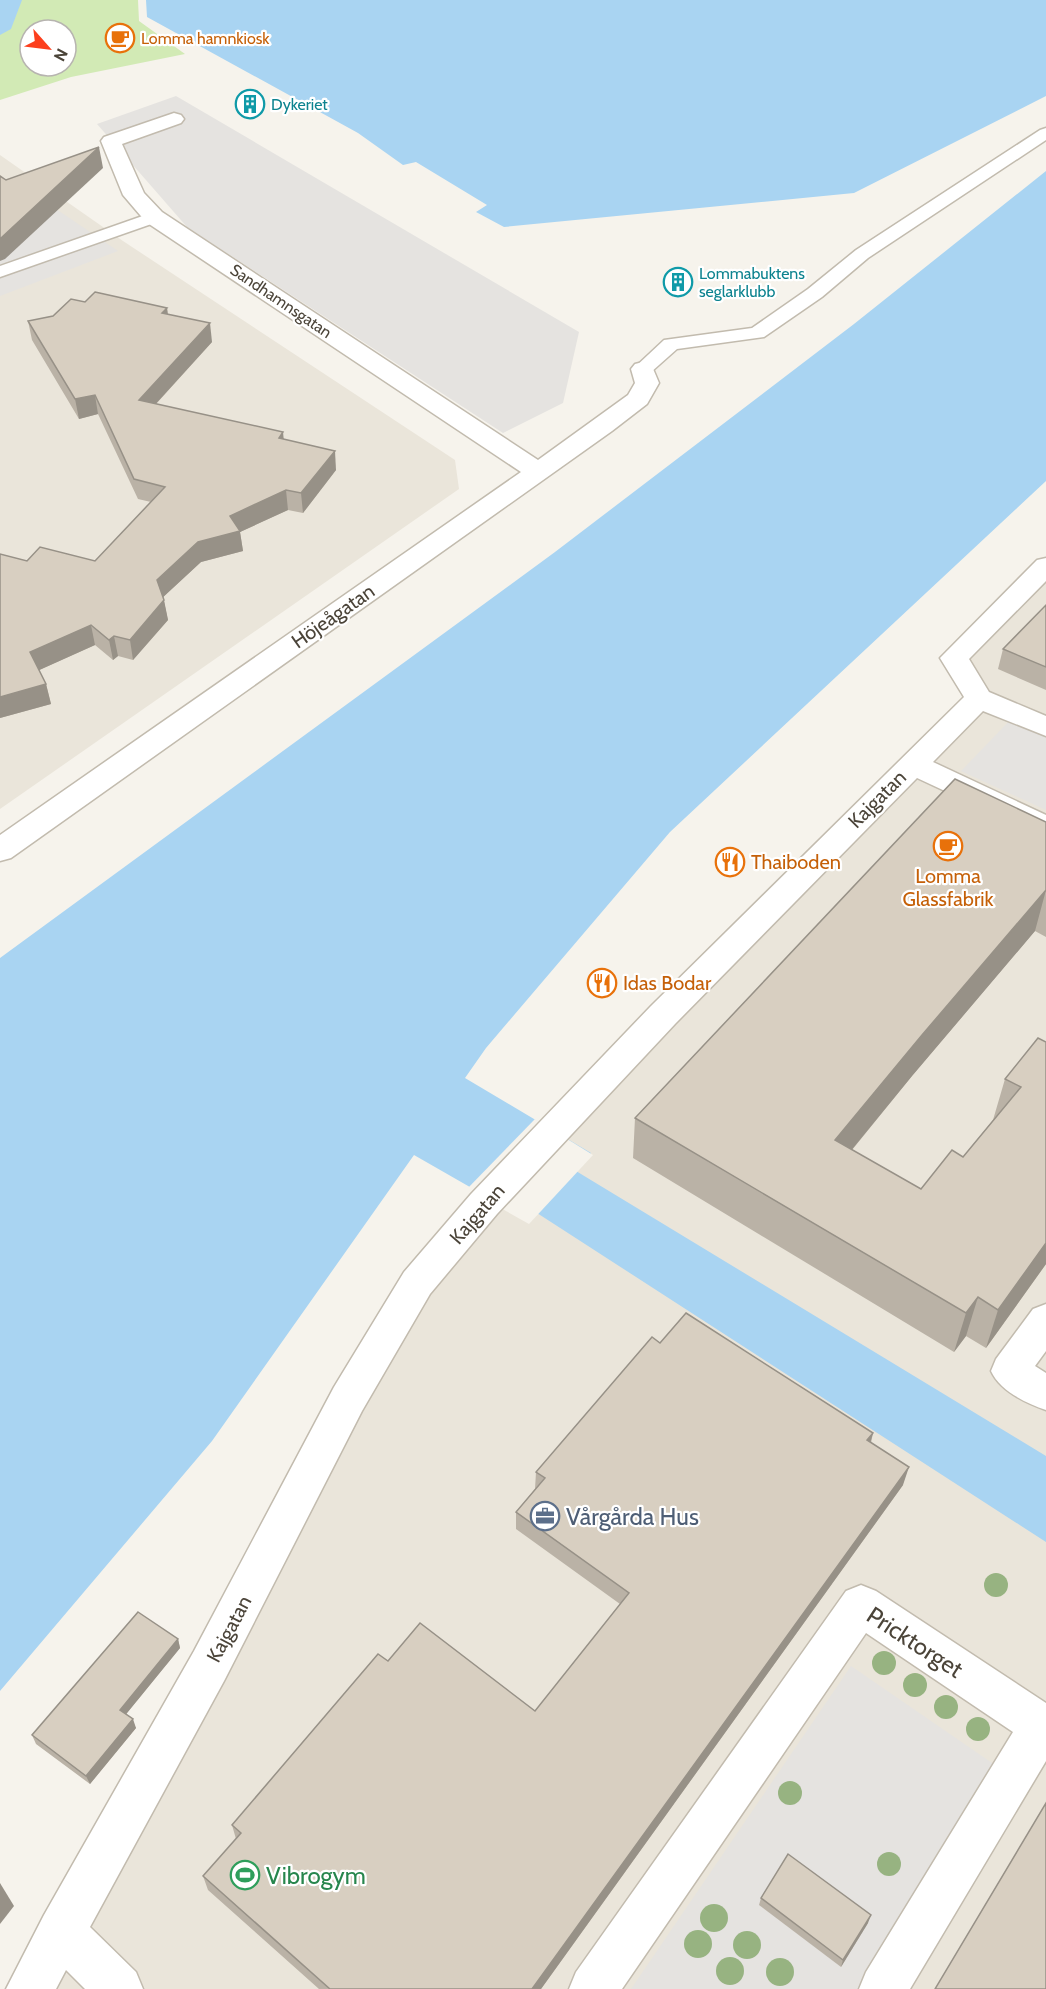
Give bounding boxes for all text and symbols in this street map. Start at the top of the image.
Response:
north arrow [18,18,78,78]
cafe icon: Lomma hamnkiosk [104,22,136,54]
place label: Lomma hamnkiosk [141,29,270,48]
text: N [50,45,72,64]
building icon: Dykeriet [234,88,266,120]
place label: Dykeriet [271,95,328,114]
street label: Sandhamnsgatan [227,260,335,342]
place label: Lommabuktens seglarklubb [699,264,805,301]
building icon: Lommabuktens seglarklubb [662,266,694,298]
street label: Höjeågatan [287,579,379,653]
street label: Kajgatan [843,765,911,833]
cafe icon: Lomma Glassfabrik [932,830,964,862]
restaurant icon: Thaiboden [714,846,746,878]
place label: Thaiboden [751,850,841,874]
place label: Lomma Glassfabrik [903,864,994,911]
restaurant icon: Idas Bodar [586,967,618,999]
place label: Idas Bodar [623,971,712,995]
street label: Kajgatan [444,1179,510,1249]
office icon: Vårgårda Hus [529,1500,561,1532]
place label: Vårgårda Hus [566,1502,699,1531]
street label: Kajgatan [201,1592,257,1666]
street label: Pricktorget [861,1600,969,1684]
sports icon: Vibrogym [229,1859,261,1891]
place label: Vibrogym [266,1861,366,1890]

